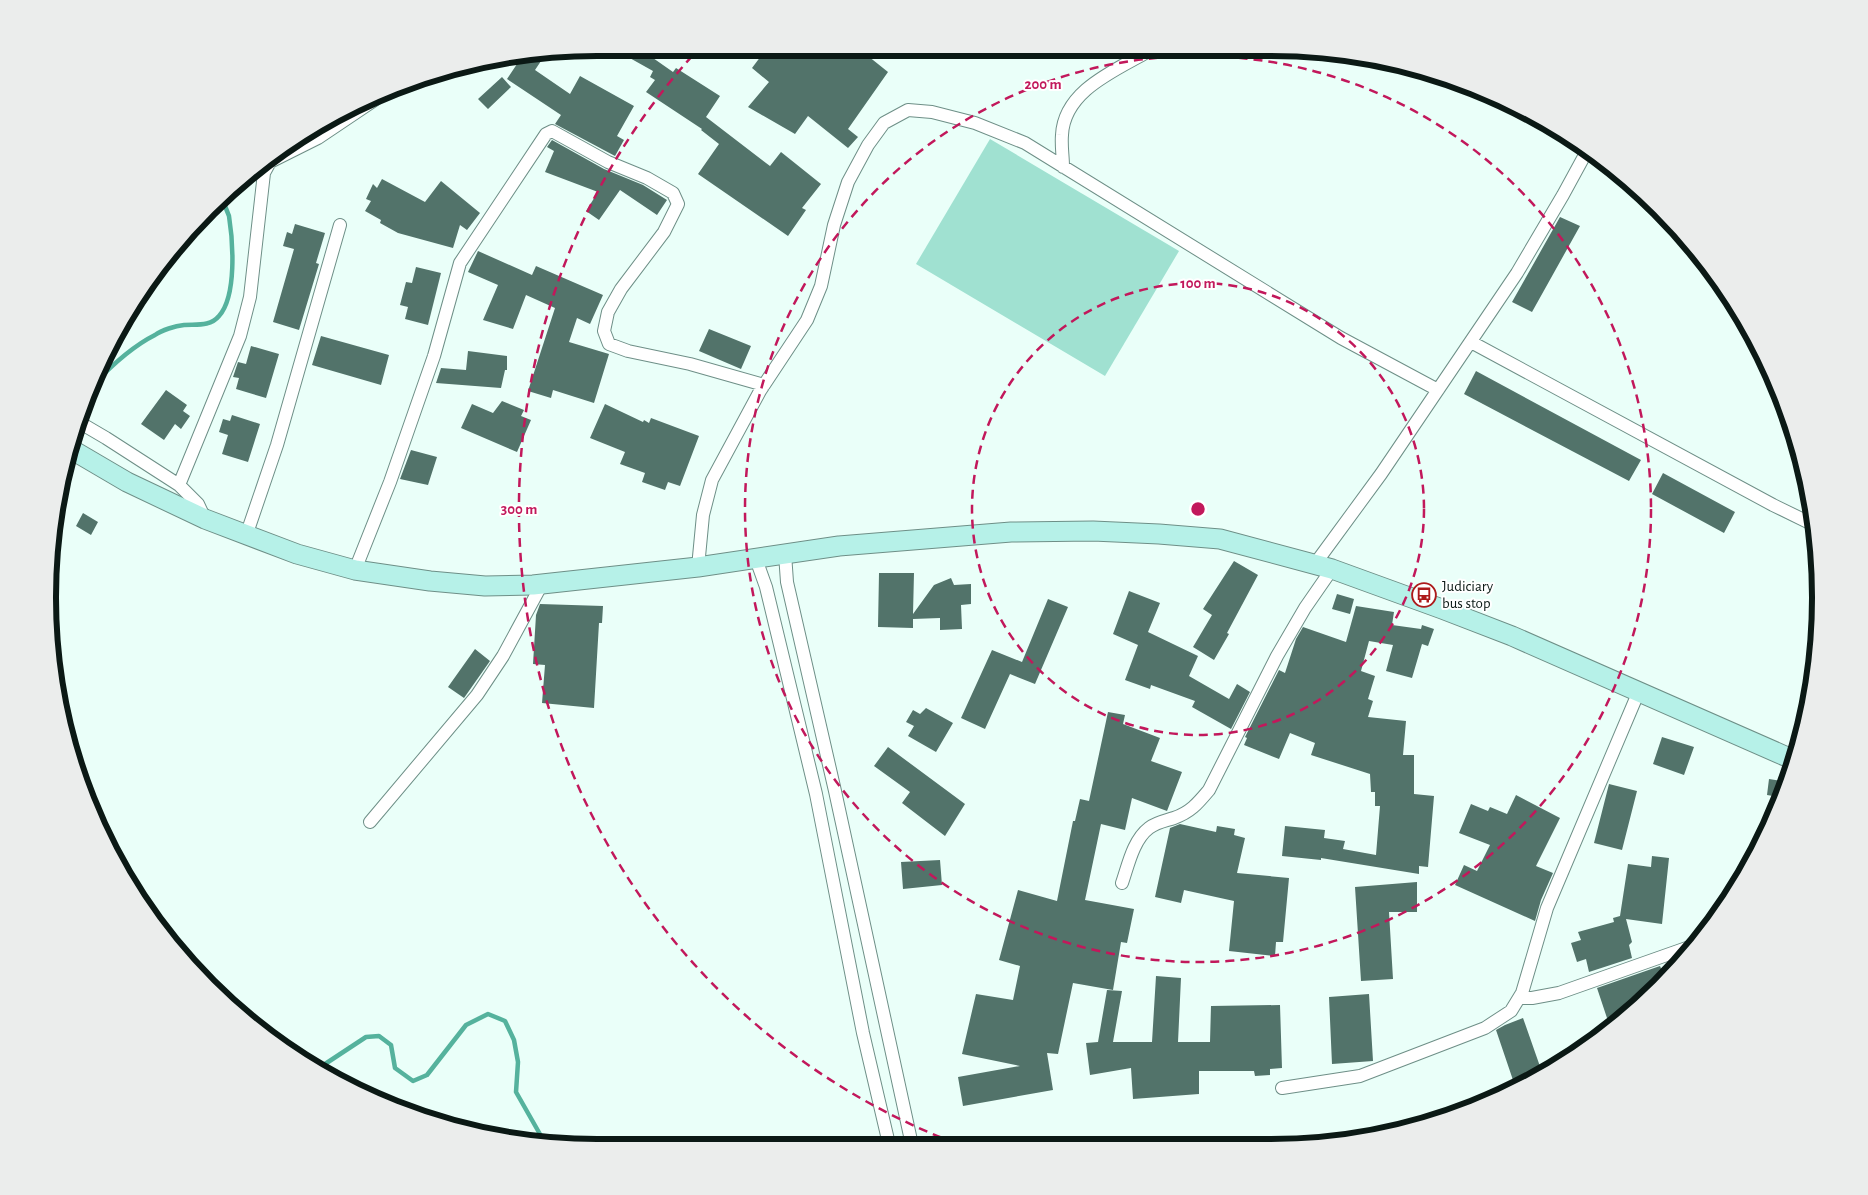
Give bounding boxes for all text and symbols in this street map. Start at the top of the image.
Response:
text: 200 m [1024,77,1062,92]
text: 100 m [1180,276,1216,291]
centre of rings [1189,500,1207,518]
text: 300 m [501,502,537,517]
place label: Judiciary bus stop [1442,579,1494,611]
bus stop icon: Judiciary bus stop [1411,582,1437,608]

